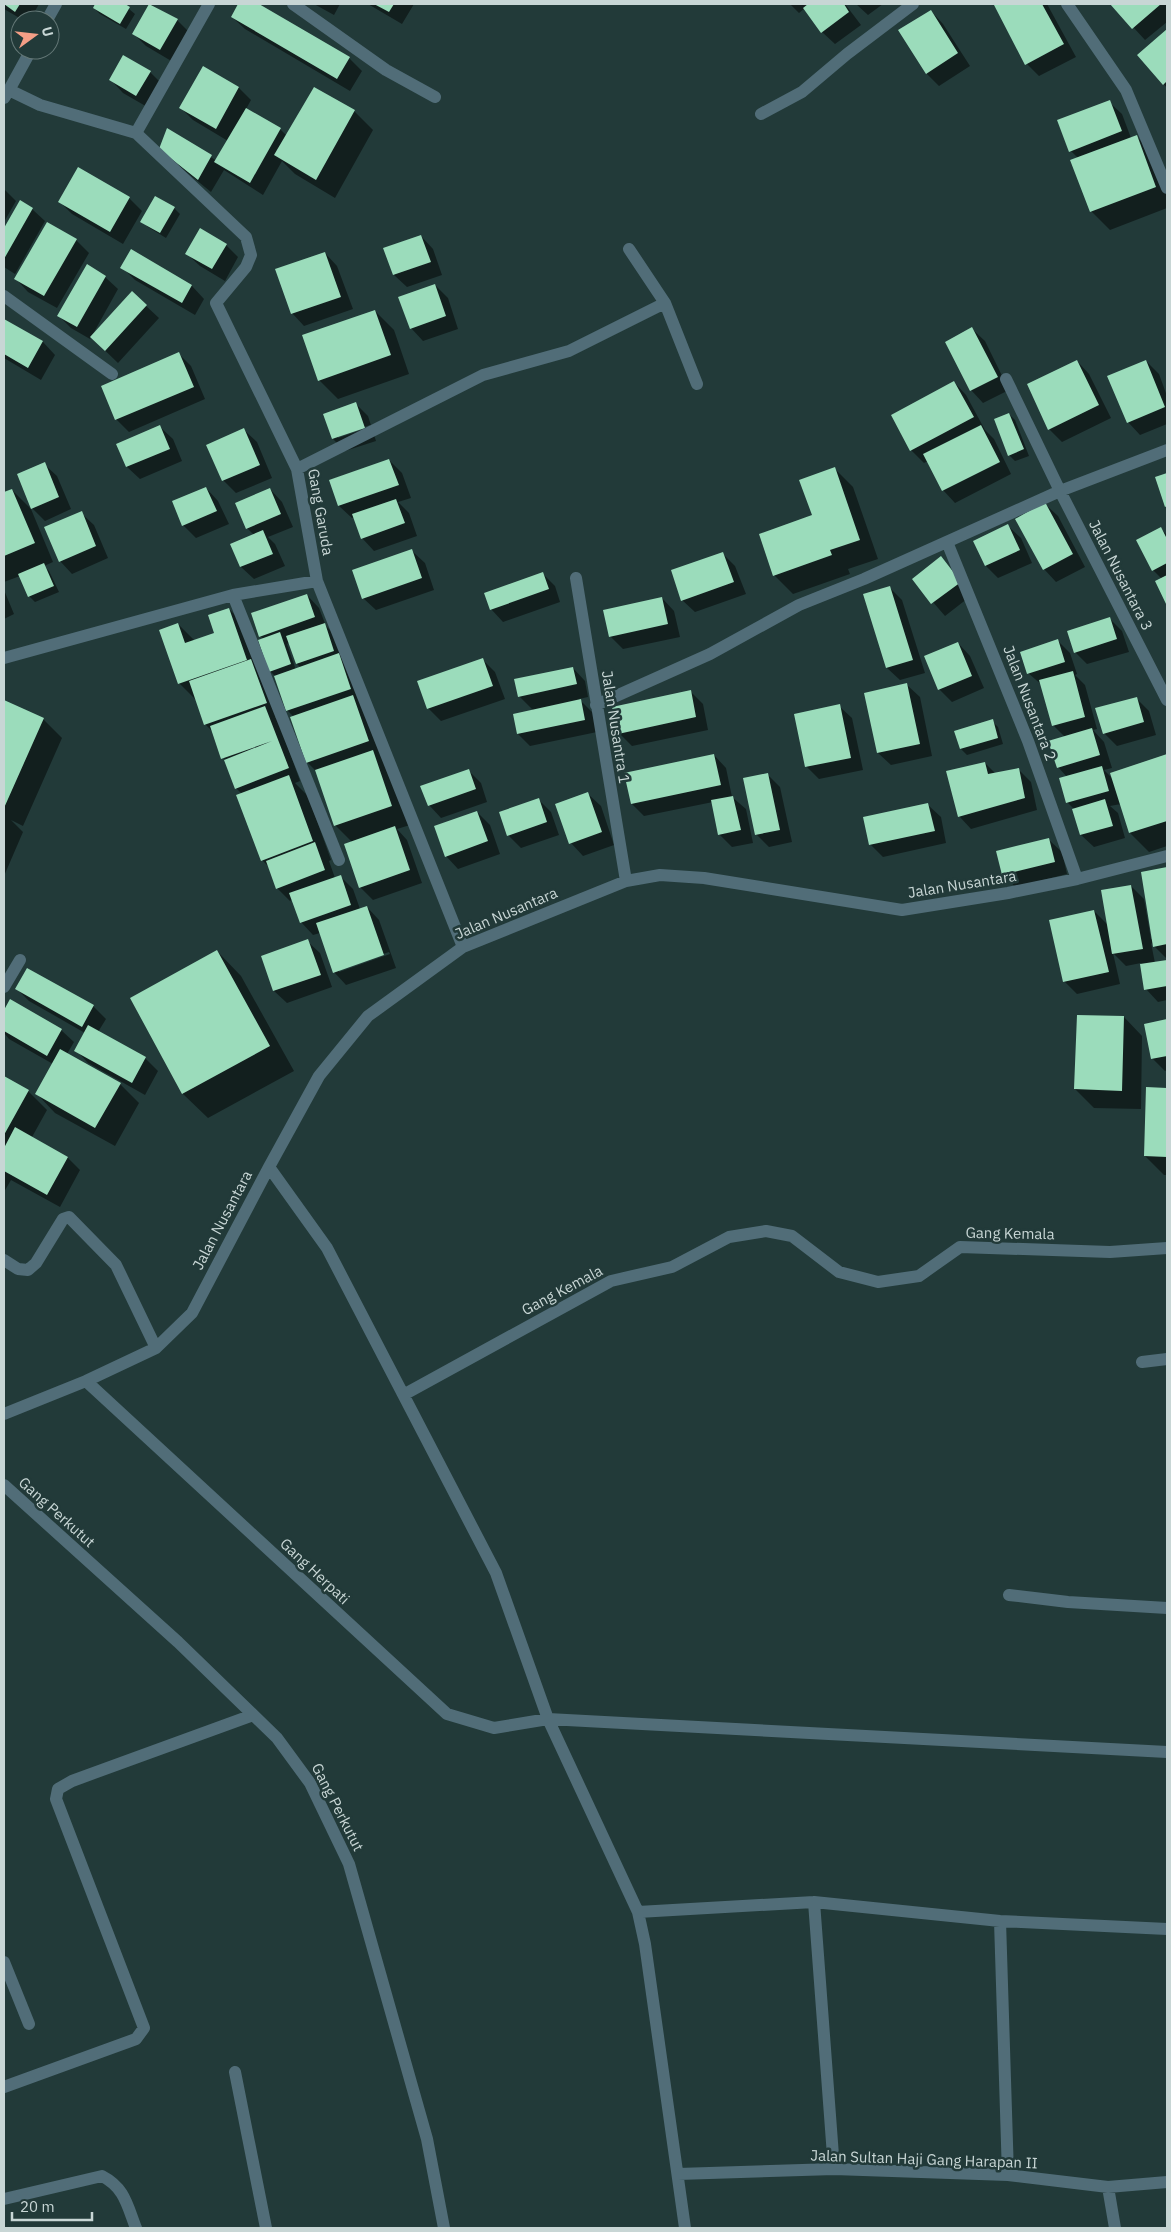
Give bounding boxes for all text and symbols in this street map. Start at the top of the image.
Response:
north arrow [10,10,60,60]
text: U [38,25,58,39]
street label: Gang Garuda [304,467,338,557]
street label: Jalan Nusantara 3 [1085,516,1157,634]
street label: Jalan Nusantara 2 [999,643,1061,763]
street label: Jalan Nusantra 1 [598,669,634,785]
street label: Jalan Nusantara [906,866,1018,902]
street label: Jalan Nusantara [452,883,560,943]
street label: Jalan Nusantara [188,1167,256,1273]
street label: Gang Kemala [965,1223,1055,1243]
street label: Gang Kemala [518,1261,606,1319]
street label: Gang Perkutut [15,1473,99,1551]
street label: Gang Herpati [276,1534,354,1608]
street label: Gang Perkutut [308,1760,368,1854]
street label: Jalan Sultan Haji Gang Harapan II [810,2146,1038,2172]
scale bar [12,2190,92,2222]
text: 20 m [20,2197,55,2216]

